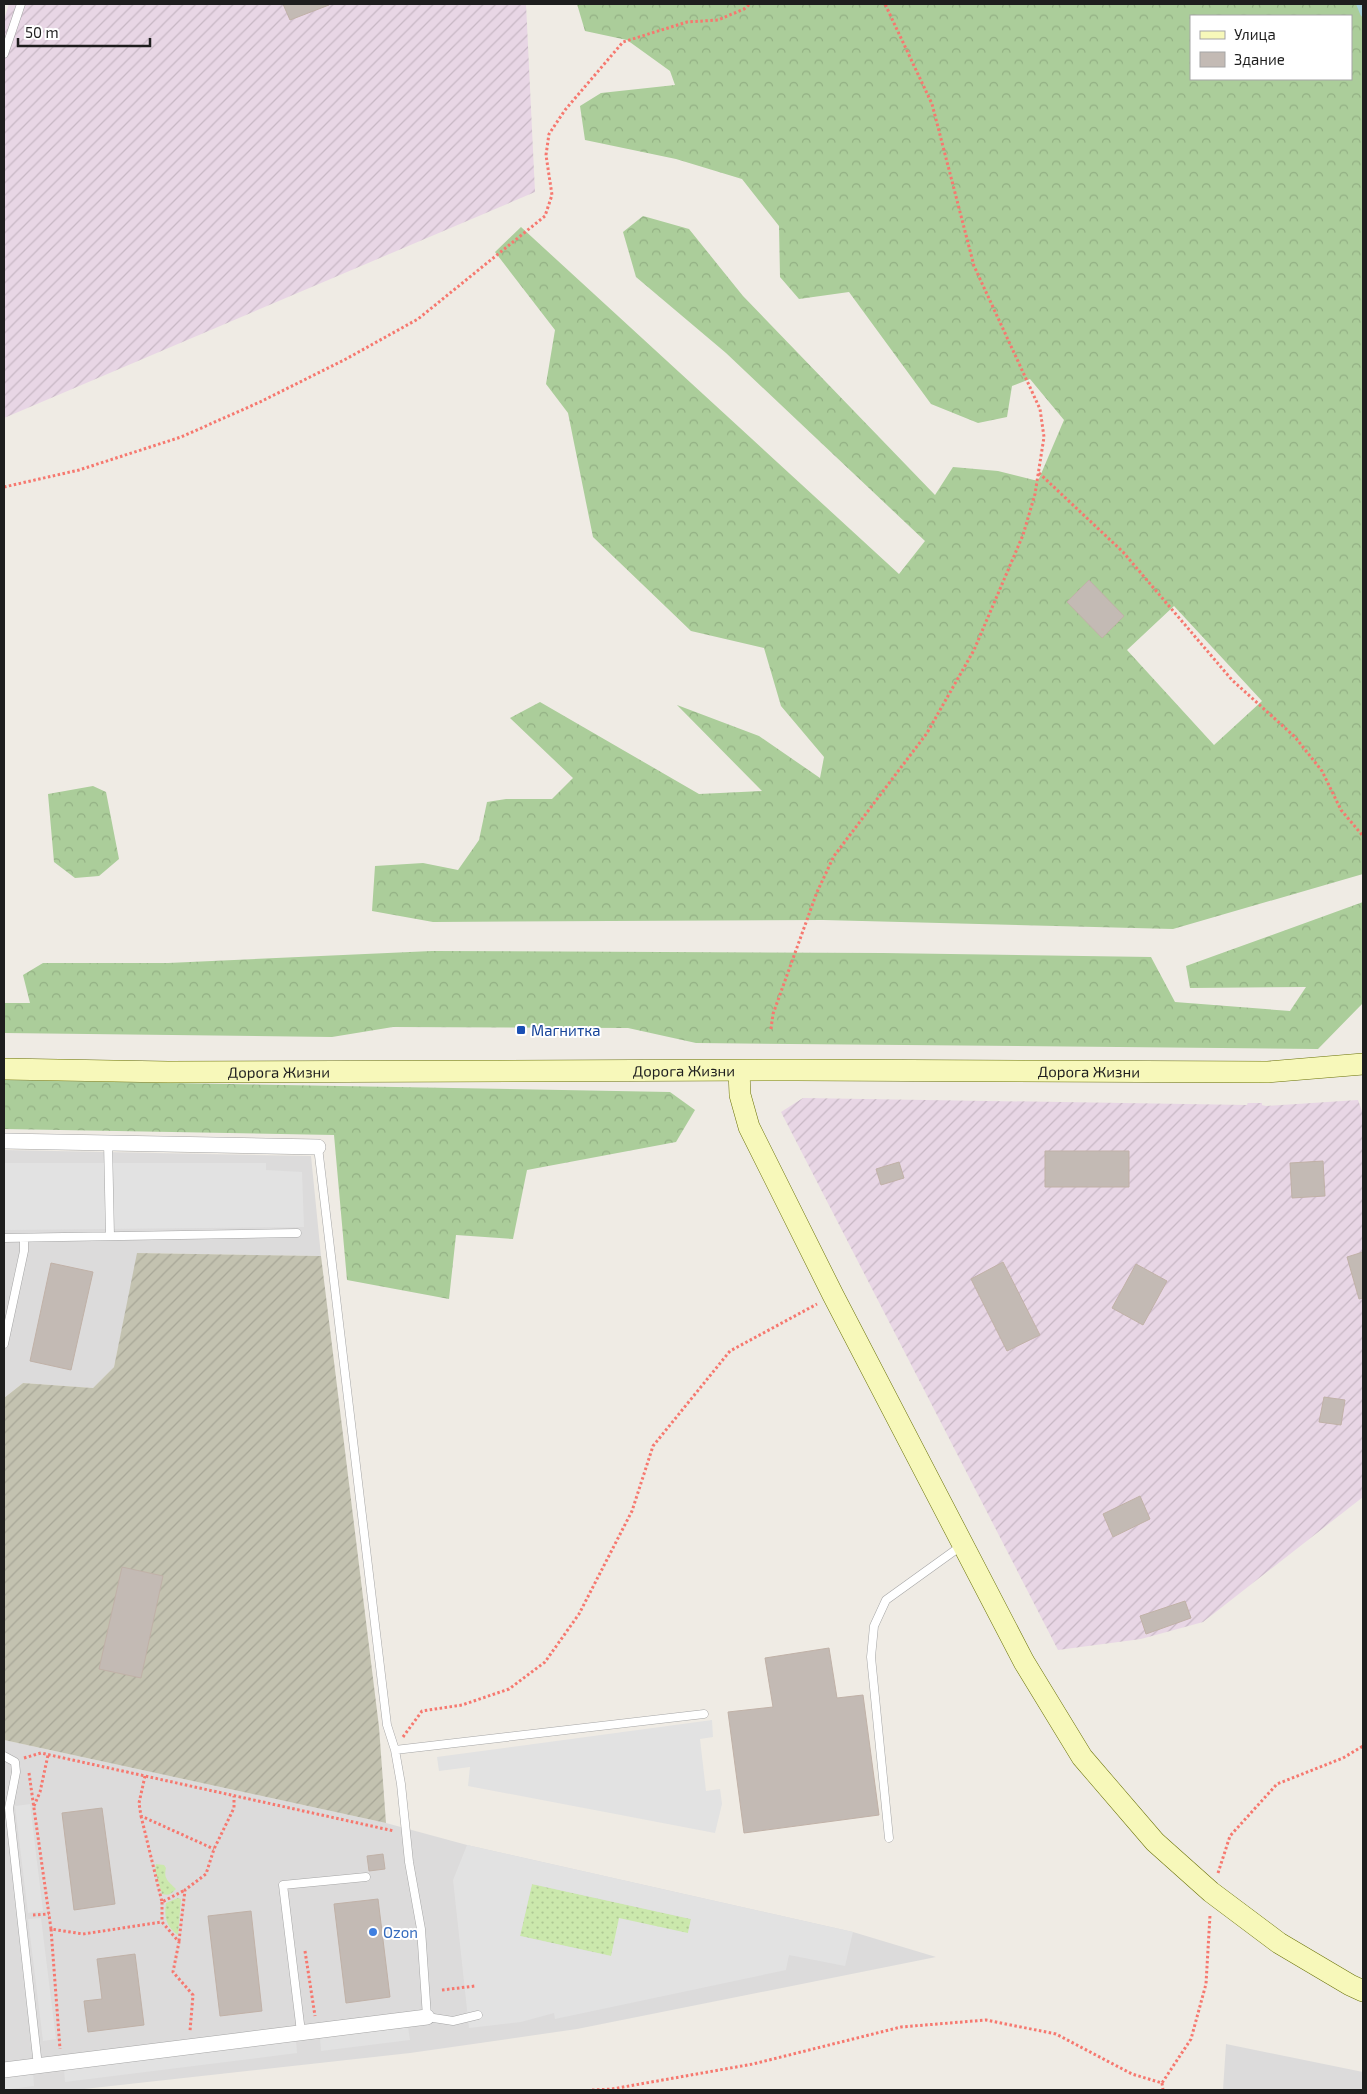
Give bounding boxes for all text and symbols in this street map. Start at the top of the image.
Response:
scale bar [18,15,150,47]
legend [1190,15,1352,80]
text: 50 m [25,23,59,41]
text: Улица [1234,25,1276,43]
text: Здание [1234,50,1285,68]
place label: Магнитка [531,1021,601,1039]
marker: Магнитка [515,1024,527,1036]
street label: Дорога Жизни [633,1061,735,1080]
street label: Дорога Жизни [228,1062,330,1081]
street label: Дорога Жизни [1038,1062,1140,1080]
place label: Ozon [383,1923,418,1941]
marker: Ozon [367,1926,379,1938]

